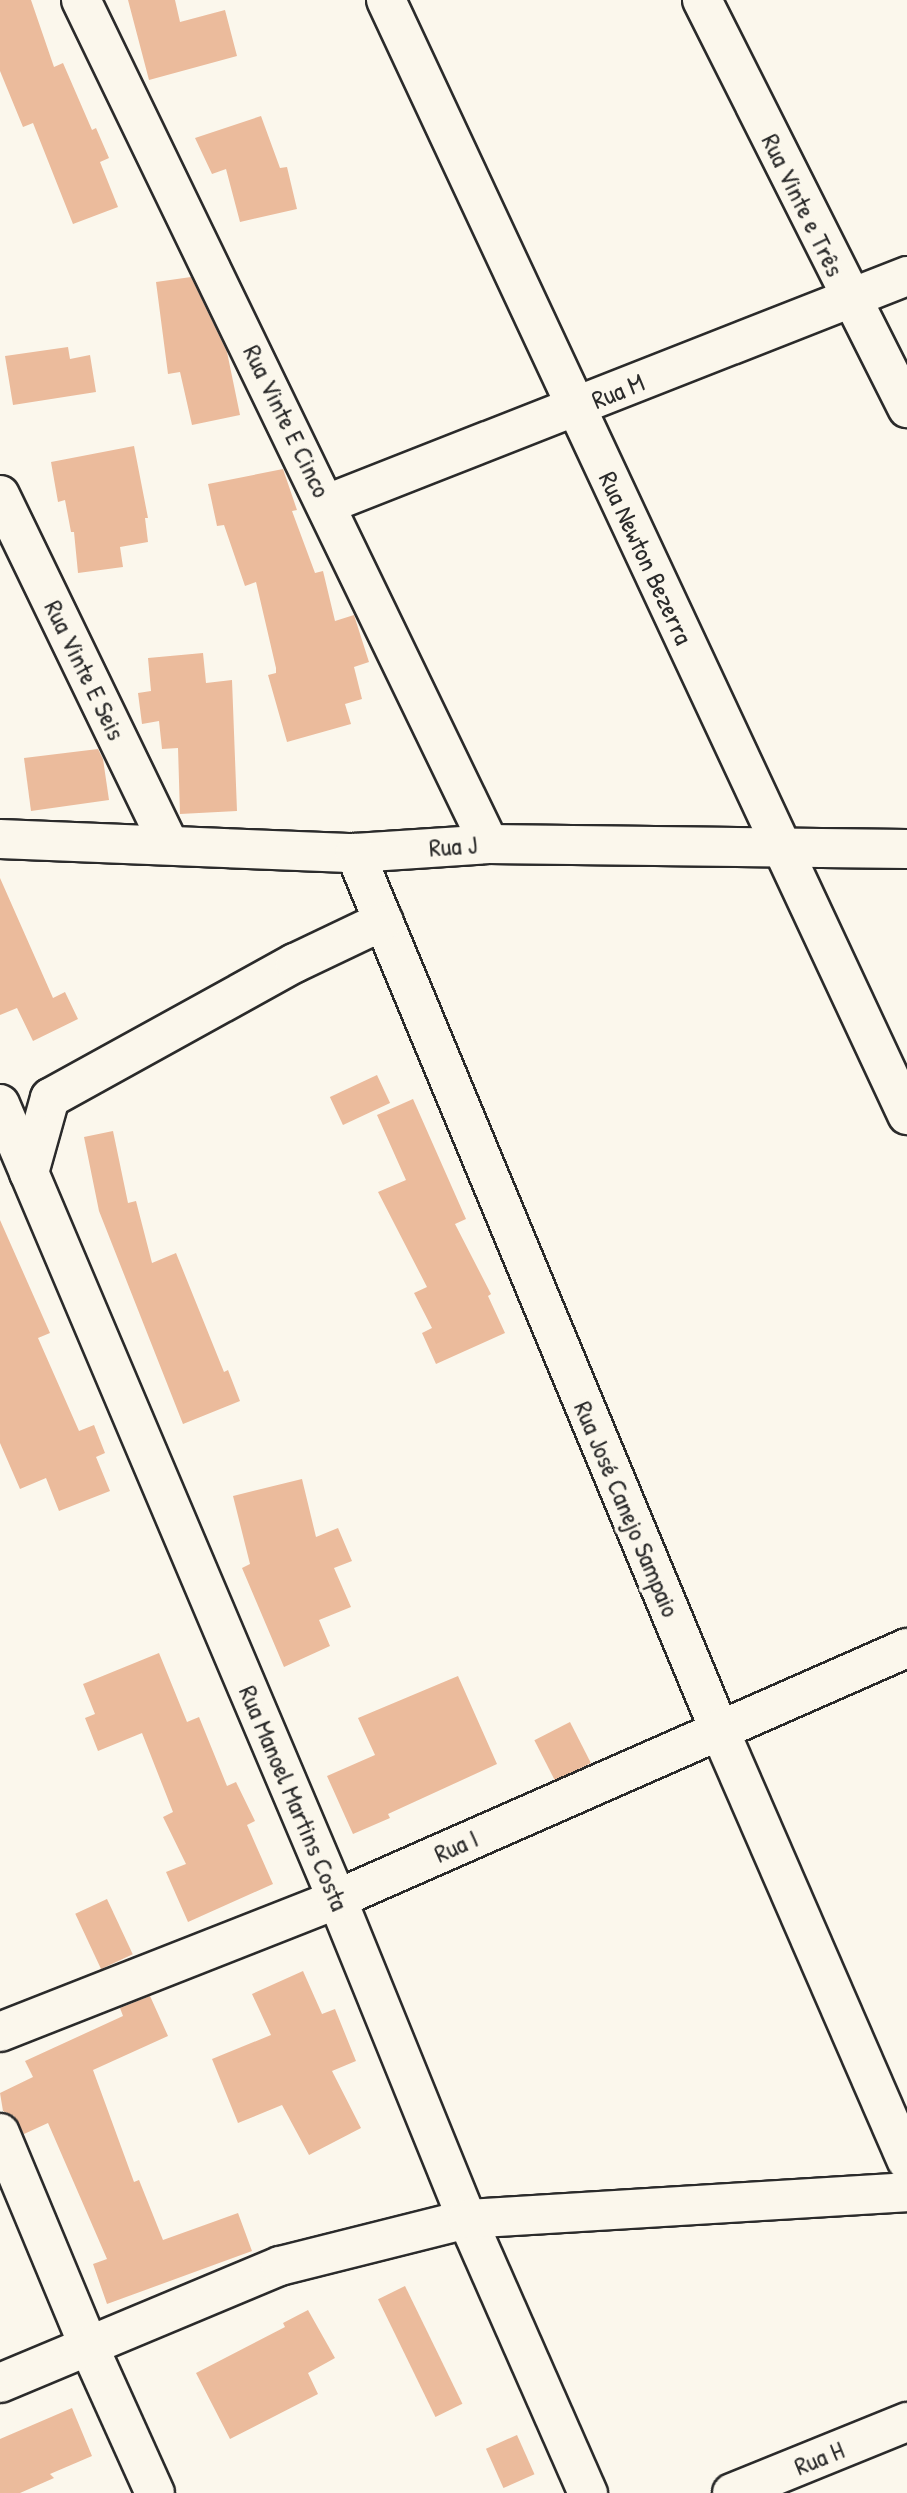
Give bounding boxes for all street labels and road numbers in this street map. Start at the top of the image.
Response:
street label: Rua Vinte e Três [755,129,851,281]
street label: Rua Vinte E Cinco [237,340,337,502]
street label: Rua M [587,366,649,416]
street label: Rua Newton Bezerra [592,467,700,649]
street label: Rua Vinte E Seis [38,595,132,745]
street label: Rua J [428,829,478,863]
street label: Rua José Canejo Sampaio [567,1396,687,1622]
street label: Rua Manoel Martins Costa [232,1681,356,1915]
street label: Rua I [429,1823,483,1869]
street label: Rua H [790,2434,848,2482]

